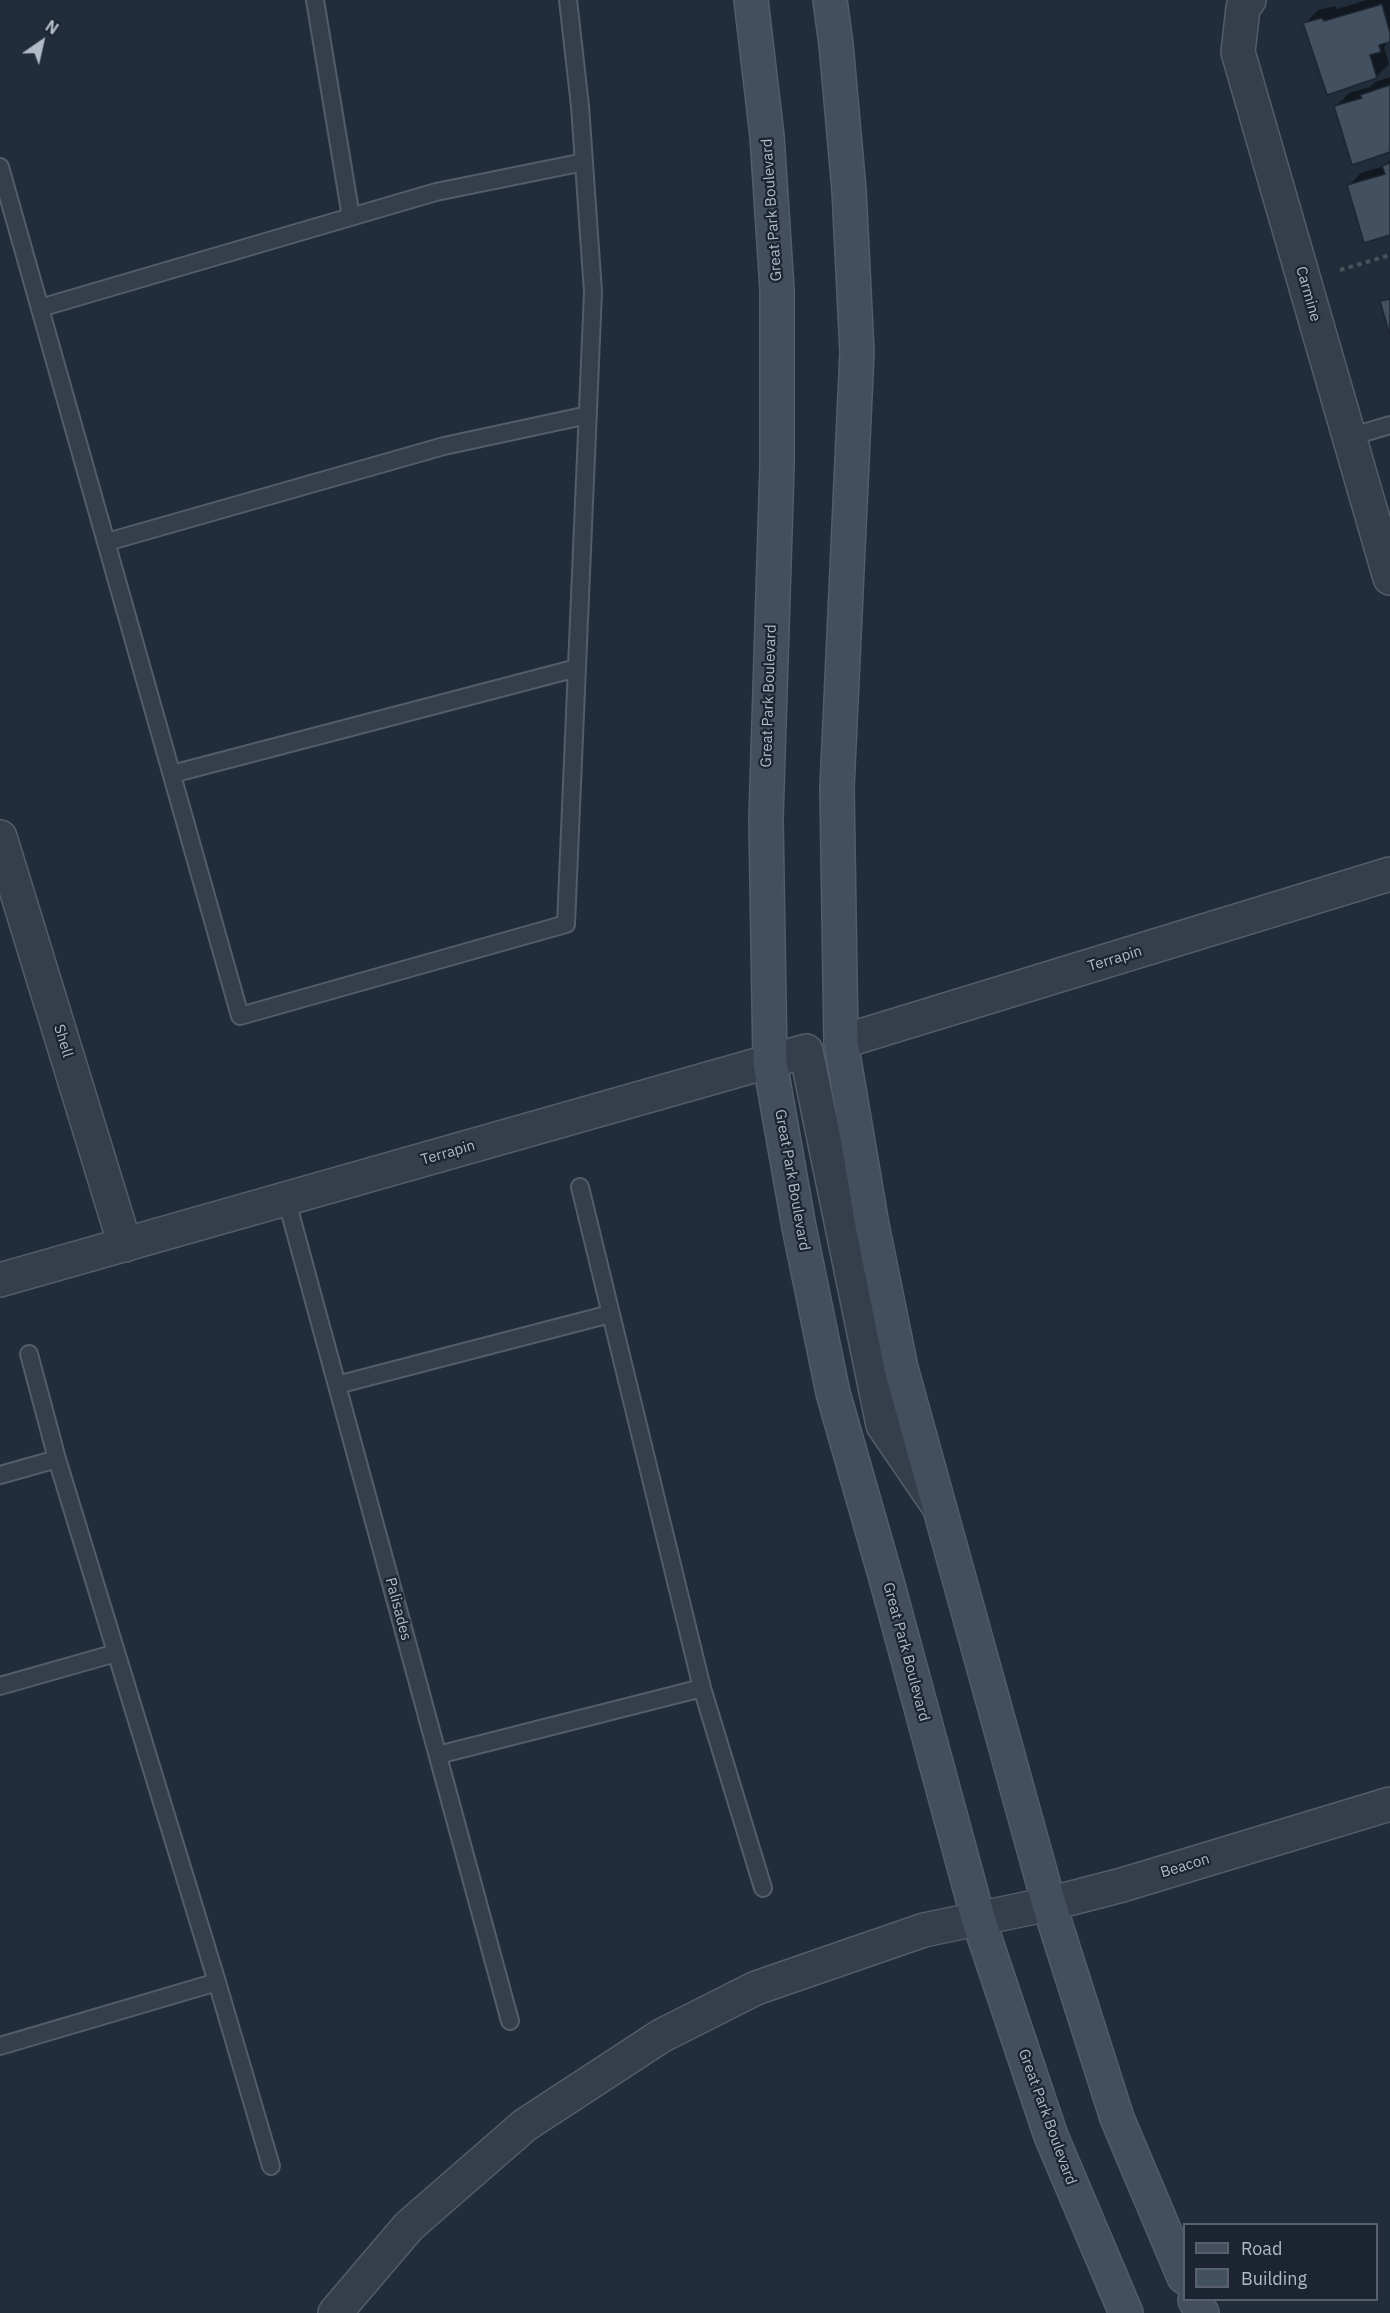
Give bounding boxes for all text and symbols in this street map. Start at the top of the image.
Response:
north arrow [12,12,72,72]
text: N [42,16,62,39]
street label: Great Park Boulevard [758,138,786,282]
street label: Carmine [1292,264,1324,324]
street label: Great Park Boulevard [758,624,780,768]
street label: Terrapin [1086,942,1144,976]
street label: Shell [49,1022,77,1060]
street label: Great Park Boulevard [771,1108,813,1252]
street label: Terrapin [419,1137,477,1169]
street label: Palisades [381,1576,415,1642]
street label: Great Park Boulevard [879,1581,933,1723]
street label: Beacon [1158,1850,1212,1882]
street label: Great Park Boulevard [1014,2047,1080,2187]
legend [1183,2223,1378,2301]
text: Road [1241,2237,1282,2260]
text: Building [1241,2267,1307,2290]

